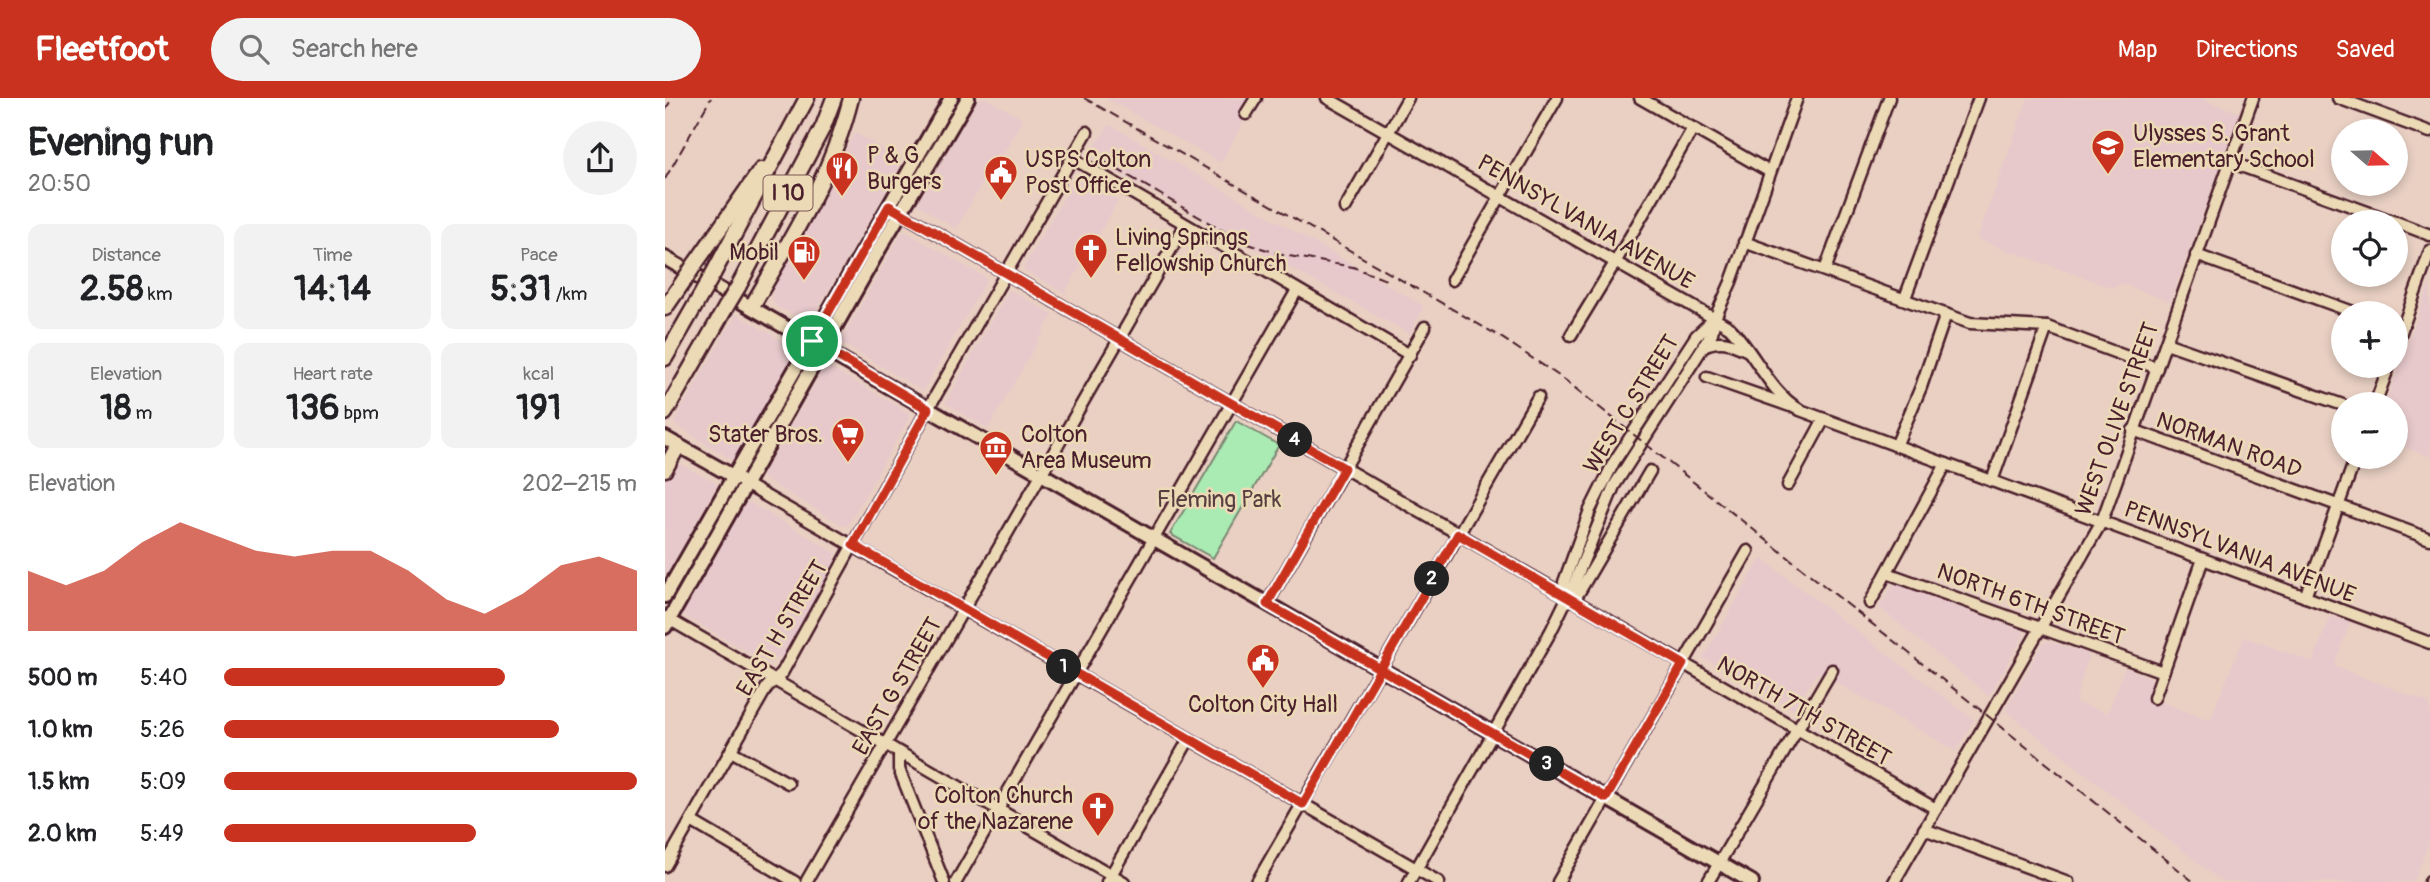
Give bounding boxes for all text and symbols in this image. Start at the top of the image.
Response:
search box [211,18,701,81]
text: Fleetfoot [35,29,169,70]
icon: search [235,30,273,68]
text: Search here [291,33,418,65]
text: Map [2118,35,2158,64]
text: Directions [2196,35,2297,64]
text: Saved [2335,35,2395,64]
text: Evening run [28,119,214,167]
place label: Ulysses S. Grant Elementary School [2133,119,2315,174]
north arrow [2331,119,2408,196]
map controls [2331,119,2408,469]
button: share [563,121,637,195]
school or university icon: Ulysses S. Grant Elementary School [2089,127,2127,176]
place label: P & G Burgers [867,141,941,196]
place label: USPS Colton Post Office [1025,145,1151,200]
street label: PENNSYLVANIA AVENUE [1472,148,1700,296]
restaurant icon: P & G Burgers [823,149,861,198]
public building icon: USPS Colton Post Office [982,153,1020,202]
text: 20:50 [28,169,91,198]
road number: I 10 [764,176,813,210]
button: locate [2331,210,2408,287]
place label: Living Springs Fellowship Church [1115,223,1287,278]
church icon: Living Springs Fellowship Church [1072,231,1110,280]
fuel station icon: Mobil [785,233,823,282]
place label: Mobil [729,238,779,267]
text: Distance [91,243,161,267]
text: Time [313,243,352,267]
text: Pace [520,243,558,267]
text: 2.58 [80,267,144,311]
text: 14:14 [294,267,371,311]
text: 5:31 [490,267,552,311]
text: km [144,282,173,306]
text: /km [552,282,587,306]
button: + [2331,301,2408,378]
pin [782,311,842,371]
street label: WEST OLIVE STREET [2069,318,2166,520]
icon: arrive [793,322,831,360]
street label: WEST C STREET [1577,329,1685,479]
text: Elevation [90,362,162,386]
text: Heart rate [292,362,373,386]
text: kcal [523,362,554,386]
text: 18 [100,386,131,430]
text: 136 [286,386,340,430]
text: 191 [516,386,562,430]
button: − [2331,392,2408,469]
text: m [131,401,152,425]
text: bpm [340,401,379,425]
street label: NORMAN ROAD [2152,405,2306,485]
supermarket icon: Stater Bros. [829,415,867,464]
place label: Stater Bros. [708,420,823,449]
place label: Colton Area Museum [1021,420,1152,475]
pin: 4 [1277,422,1313,458]
text: 4 [1289,427,1300,451]
museum icon: Colton Area Museum [977,428,1015,477]
text: Elevation [28,469,116,498]
text: 202–215 m [522,469,637,498]
park label: Fleming Park [1157,485,1282,514]
street label: PENNSYLVANIA AVENUE [2120,494,2360,610]
street label: EAST H STREET [730,554,834,701]
street label: NORTH 6TH STREET [1933,557,2129,652]
pin: 2 [1415,561,1449,596]
text: 2 [1426,566,1437,590]
street label: EAST G STREET [846,612,948,760]
public building icon: Colton City Hall [1244,641,1282,690]
street label: NORTH 7TH STREET [1712,649,1897,773]
pin: 1 [1047,650,1081,684]
text: 1 [1060,654,1067,678]
text: 500 m [28,663,97,692]
text: 5:40 [140,663,188,692]
place label: Colton City Hall [1188,690,1338,719]
text: 1.0 km [28,715,93,744]
text: 5:26 [140,715,185,744]
pin: 3 [1529,746,1565,782]
text: 3 [1541,751,1552,775]
text: 1.5 km [28,767,90,796]
text: 5:09 [140,767,186,796]
place label: Colton Church of the Nazarene [918,781,1074,836]
church icon: Colton Church of the Nazarene [1079,789,1117,838]
text: 2.0 km [28,819,97,848]
text: 5:49 [140,819,184,848]

